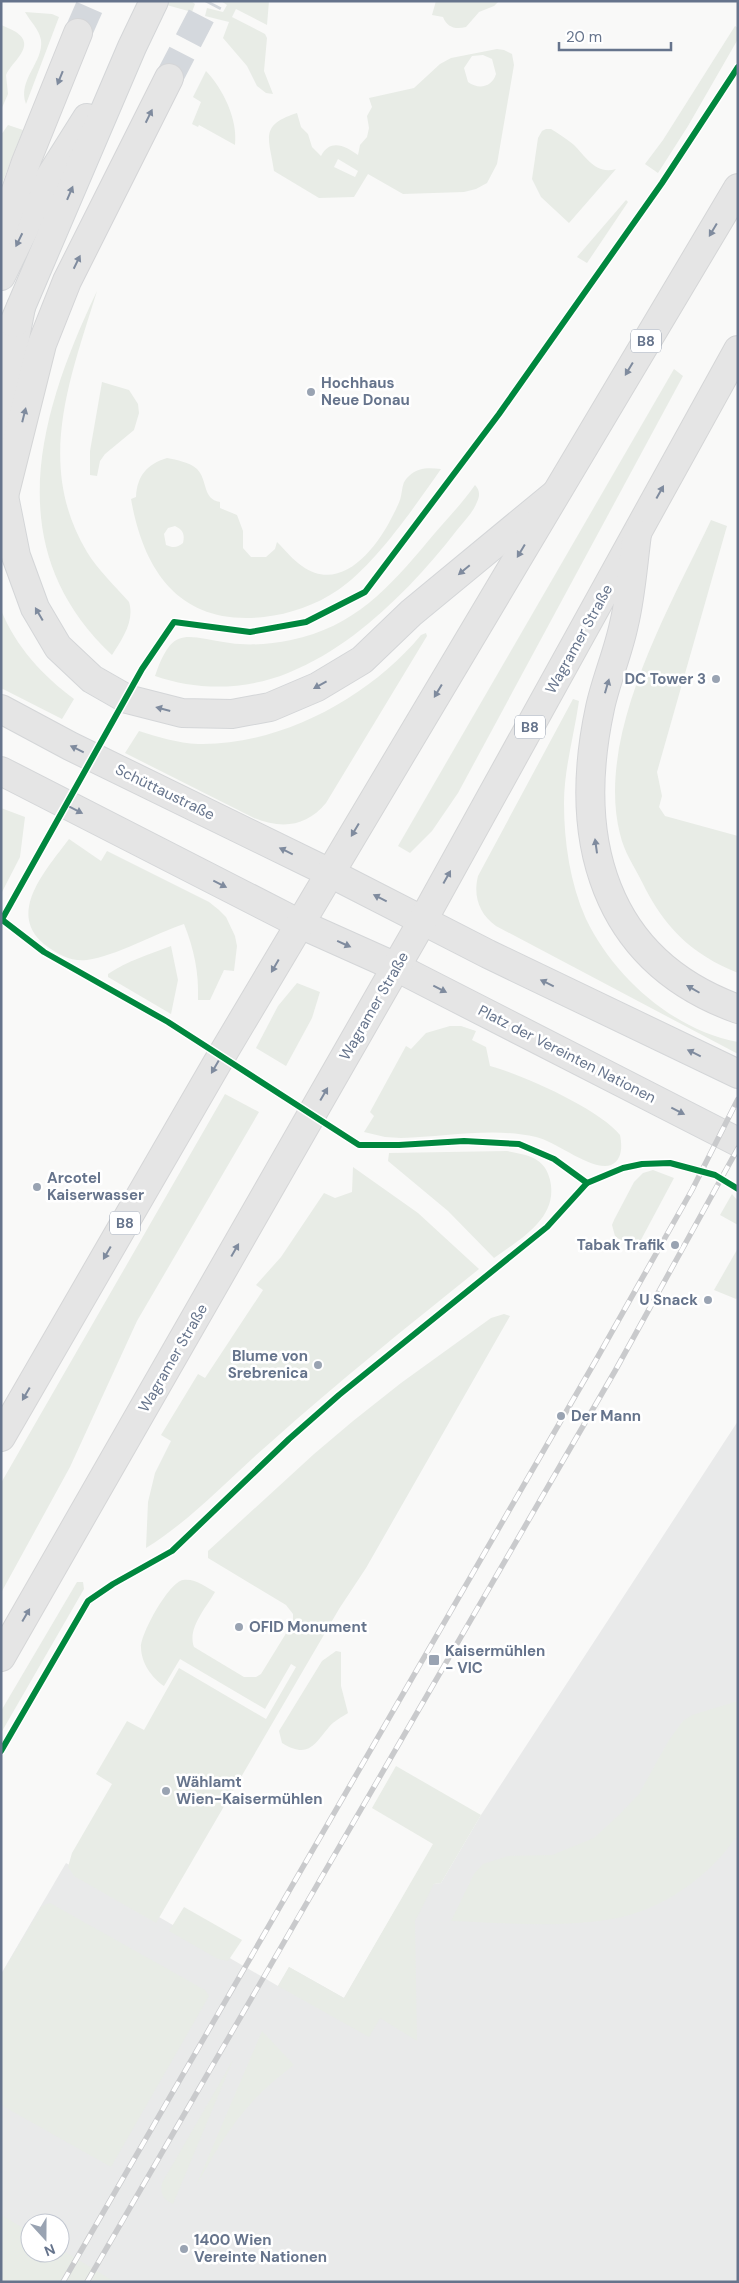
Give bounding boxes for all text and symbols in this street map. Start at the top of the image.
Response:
scale bar [559,20,672,52]
text: 20 m [566,27,602,47]
one-way arrow [55,71,63,85]
one-way arrow [145,109,154,124]
one-way arrow [66,186,74,200]
one-way arrow [708,223,717,236]
one-way arrow [15,233,23,247]
one-way arrow [73,255,81,269]
road number: B8 [631,330,661,352]
one-way arrow [625,363,634,376]
place label: Hochhaus Neue Donau [321,373,410,410]
marker: Hochhaus Neue Donau [305,386,317,398]
one-way arrow [20,407,28,422]
one-way arrow [656,484,664,499]
one-way arrow [517,544,526,558]
one-way arrow [458,564,470,576]
street label: Wagramer Straße [541,581,617,697]
one-way arrow [34,608,43,621]
place label: DC Tower 3 [625,669,706,689]
marker: DC Tower 3 [710,673,722,685]
one-way arrow [603,678,611,693]
one-way arrow [312,681,327,689]
one-way arrow [434,684,443,697]
one-way arrow [156,704,171,712]
road number: B8 [515,716,545,739]
one-way arrow [70,745,84,753]
street label: Schüttaustraße [112,759,218,825]
one-way arrow [69,806,83,814]
one-way arrow [351,824,360,837]
one-way arrow [592,838,600,854]
one-way arrow [279,847,293,855]
one-way arrow [442,871,451,884]
one-way arrow [213,880,228,888]
one-way arrow [372,894,387,902]
one-way arrow [337,941,351,949]
street label: Wagramer Straße [335,948,413,1064]
one-way arrow [271,959,279,974]
one-way arrow [540,978,554,986]
one-way arrow [432,985,447,993]
one-way arrow [686,985,701,993]
street label: Platz der Vereinten Nationen [475,1000,659,1108]
one-way arrow [687,1049,701,1057]
one-way arrow [211,1060,220,1074]
one-way arrow [320,1087,329,1100]
one-way arrow [671,1107,685,1115]
place label: Arcotel Kaiserwasser [47,1168,144,1205]
marker: Arcotel Kaiserwasser [31,1181,43,1193]
road number: B8 [110,1212,140,1234]
place label: Tabak Trafik [577,1235,665,1255]
marker: Tabak Trafik [669,1239,681,1251]
one-way arrow [231,1243,239,1258]
one-way arrow [103,1246,112,1260]
place label: U Snack [639,1290,698,1310]
marker: U Snack [702,1294,714,1306]
street label: Wagramer Straße [134,1300,212,1416]
place label: Blume von Srebrenica [228,1346,308,1383]
marker: Blume von Srebrenica [312,1359,324,1371]
one-way arrow [22,1387,31,1400]
place label: Der Mann [571,1406,641,1426]
marker: Der Mann [555,1410,567,1422]
one-way arrow [21,1608,30,1621]
place label: OFID Monument [249,1617,367,1637]
marker: OFID Monument [233,1621,245,1633]
place label: Kaisermühlen - VIC [445,1641,545,1678]
marker: Kaisermühlen - VIC [427,1653,441,1667]
place label: Wählamt Wien-Kaisermühlen [176,1772,323,1809]
marker: Wählamt Wien-Kaisermühlen [160,1785,172,1797]
north arrow [20,2213,70,2263]
place label: 1400 Wien Vereinte Nationen [194,2230,327,2267]
text: N [42,2240,58,2260]
marker: 1400 Wien Vereinte Nationen [178,2243,190,2255]

